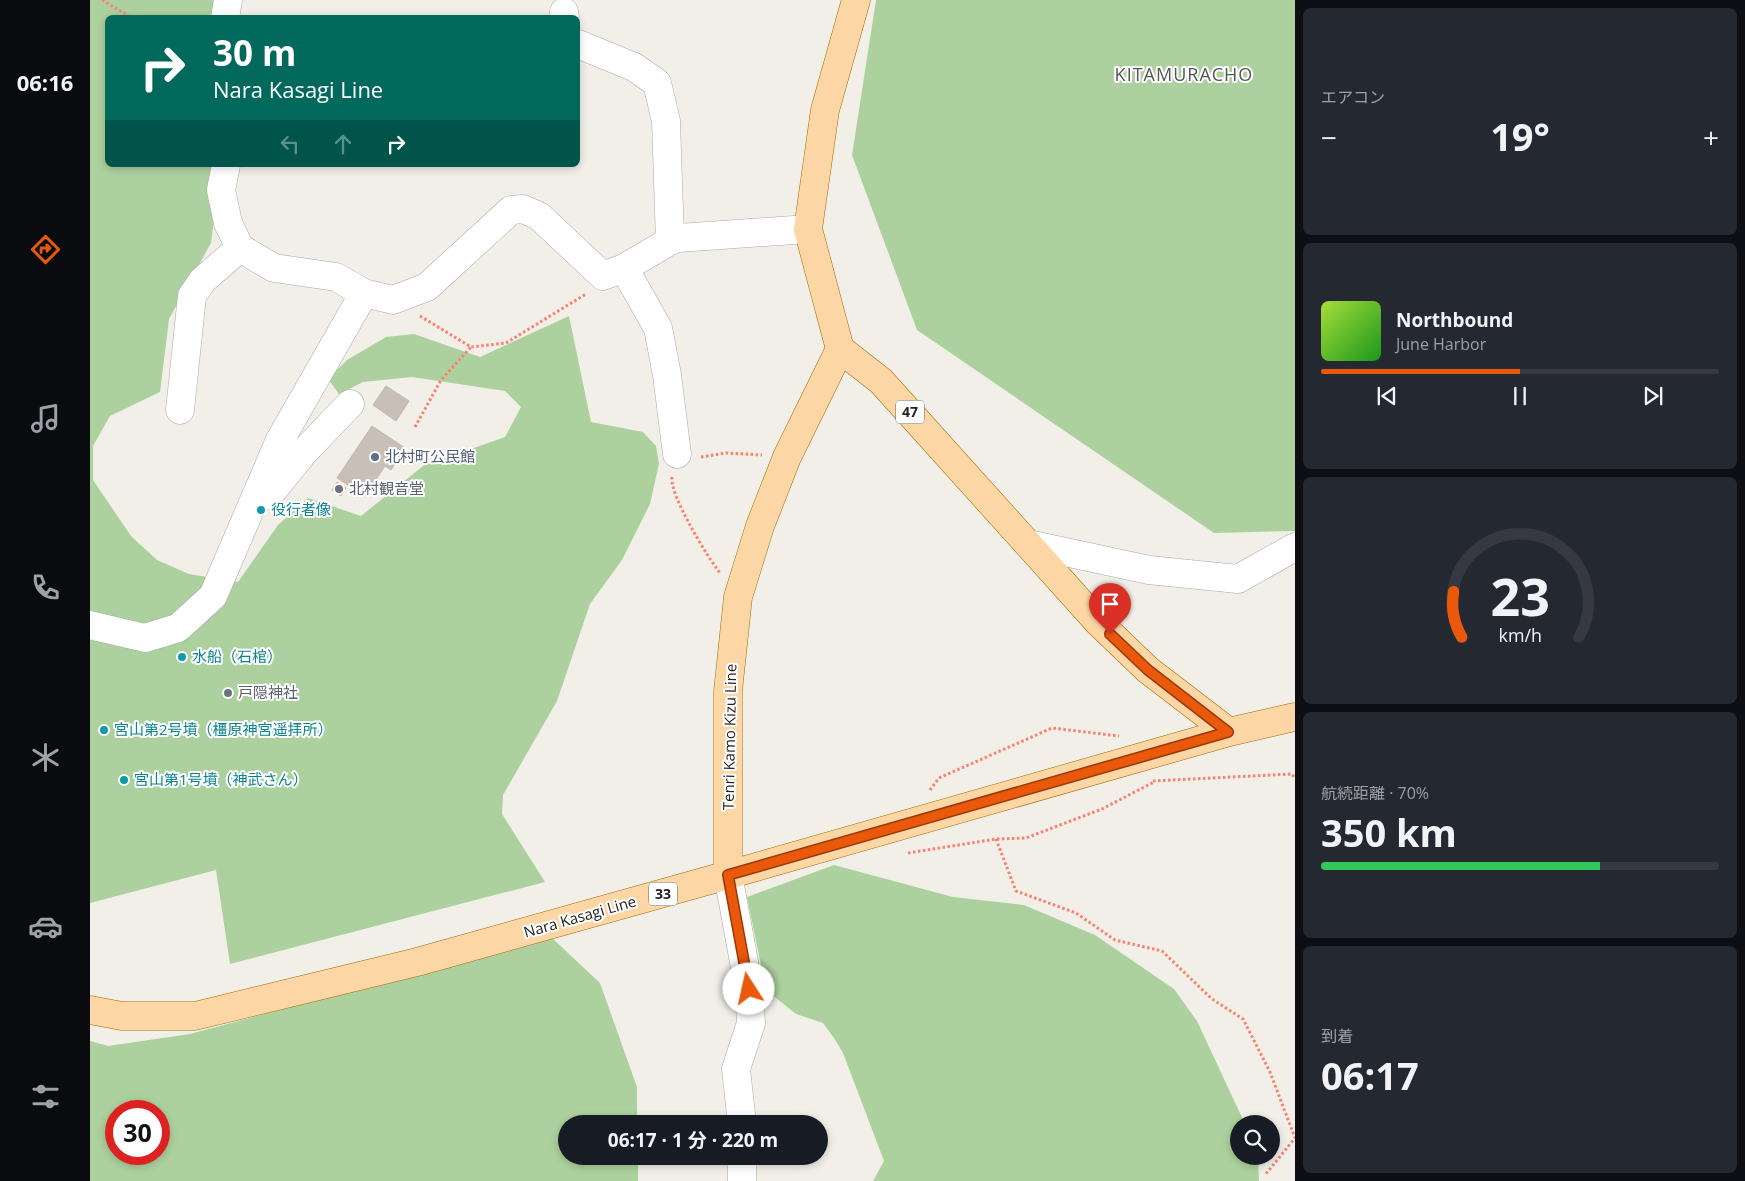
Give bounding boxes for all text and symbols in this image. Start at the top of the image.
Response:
text: 30 m [213,29,296,76]
icon: right [130,35,195,100]
district label: KITAMURACHO [1115,62,1253,86]
text: 06:16 [17,67,73,97]
text: Nara Kasagi Line [213,74,383,104]
text: エアコン [1321,86,1385,108]
text: 19° [1490,110,1550,162]
text: − [1321,118,1337,156]
text: + [1703,118,1719,156]
icon: left [276,130,304,158]
icon: ahead [329,130,357,158]
icon: right [382,130,410,158]
icon: directions [28,232,63,267]
text: Northbound [1396,307,1513,333]
text: June Harbor [1396,333,1486,355]
icon: previous [1373,382,1401,410]
icon: pause [1506,382,1534,410]
icon: next [1639,382,1667,410]
icon: music [28,401,63,436]
road number: 47 [896,401,924,424]
place label: 北村町公民館 [385,446,475,466]
marker: 北村町公民館 [369,451,381,463]
place label: 北村観音堂 [349,478,424,498]
marker: 北村観音堂 [333,483,345,495]
place label: 役行者像 [271,499,331,519]
marker: 役行者像 [255,504,267,516]
text: 23 [1490,560,1550,631]
icon: phone [28,570,63,605]
pin [1089,583,1131,634]
icon: arrive [1096,590,1124,618]
text: km/h [1498,623,1542,647]
place label: 水船（石棺） [192,646,282,666]
marker: 水船（石棺） [176,651,188,663]
street label: Tenri Kamo Kizu Line [718,664,740,810]
place label: 戸隠神社 [238,682,298,702]
marker: 戸隠神社 [222,687,234,699]
place label: 宮山第2号墳（橿原神宮遥拝所） [114,719,333,739]
marker: 宮山第2号墳（橿原神宮遥拝所） [98,724,110,736]
icon: climate [28,740,63,775]
place label: 宮山第1号墳（神武さん） [134,769,308,789]
marker: 宮山第1号墳（神武さん） [118,774,130,786]
text: 航続距離 · 70% [1321,782,1429,804]
text: 350 km [1321,806,1457,858]
road number: 33 [649,882,677,906]
street label: Nara Kasagi Line [521,890,638,942]
icon: car [28,909,63,944]
position arrow [722,962,774,1014]
text: 到着 [1321,1025,1353,1047]
text: 06:17 [1321,1049,1419,1101]
icon: filters [28,1079,63,1114]
speed limit sign: 30 [105,1100,170,1165]
map controls [1230,1115,1280,1165]
button: search [1230,1115,1280,1165]
text: 06:17 · 1 分 · 220 m [608,1127,778,1153]

